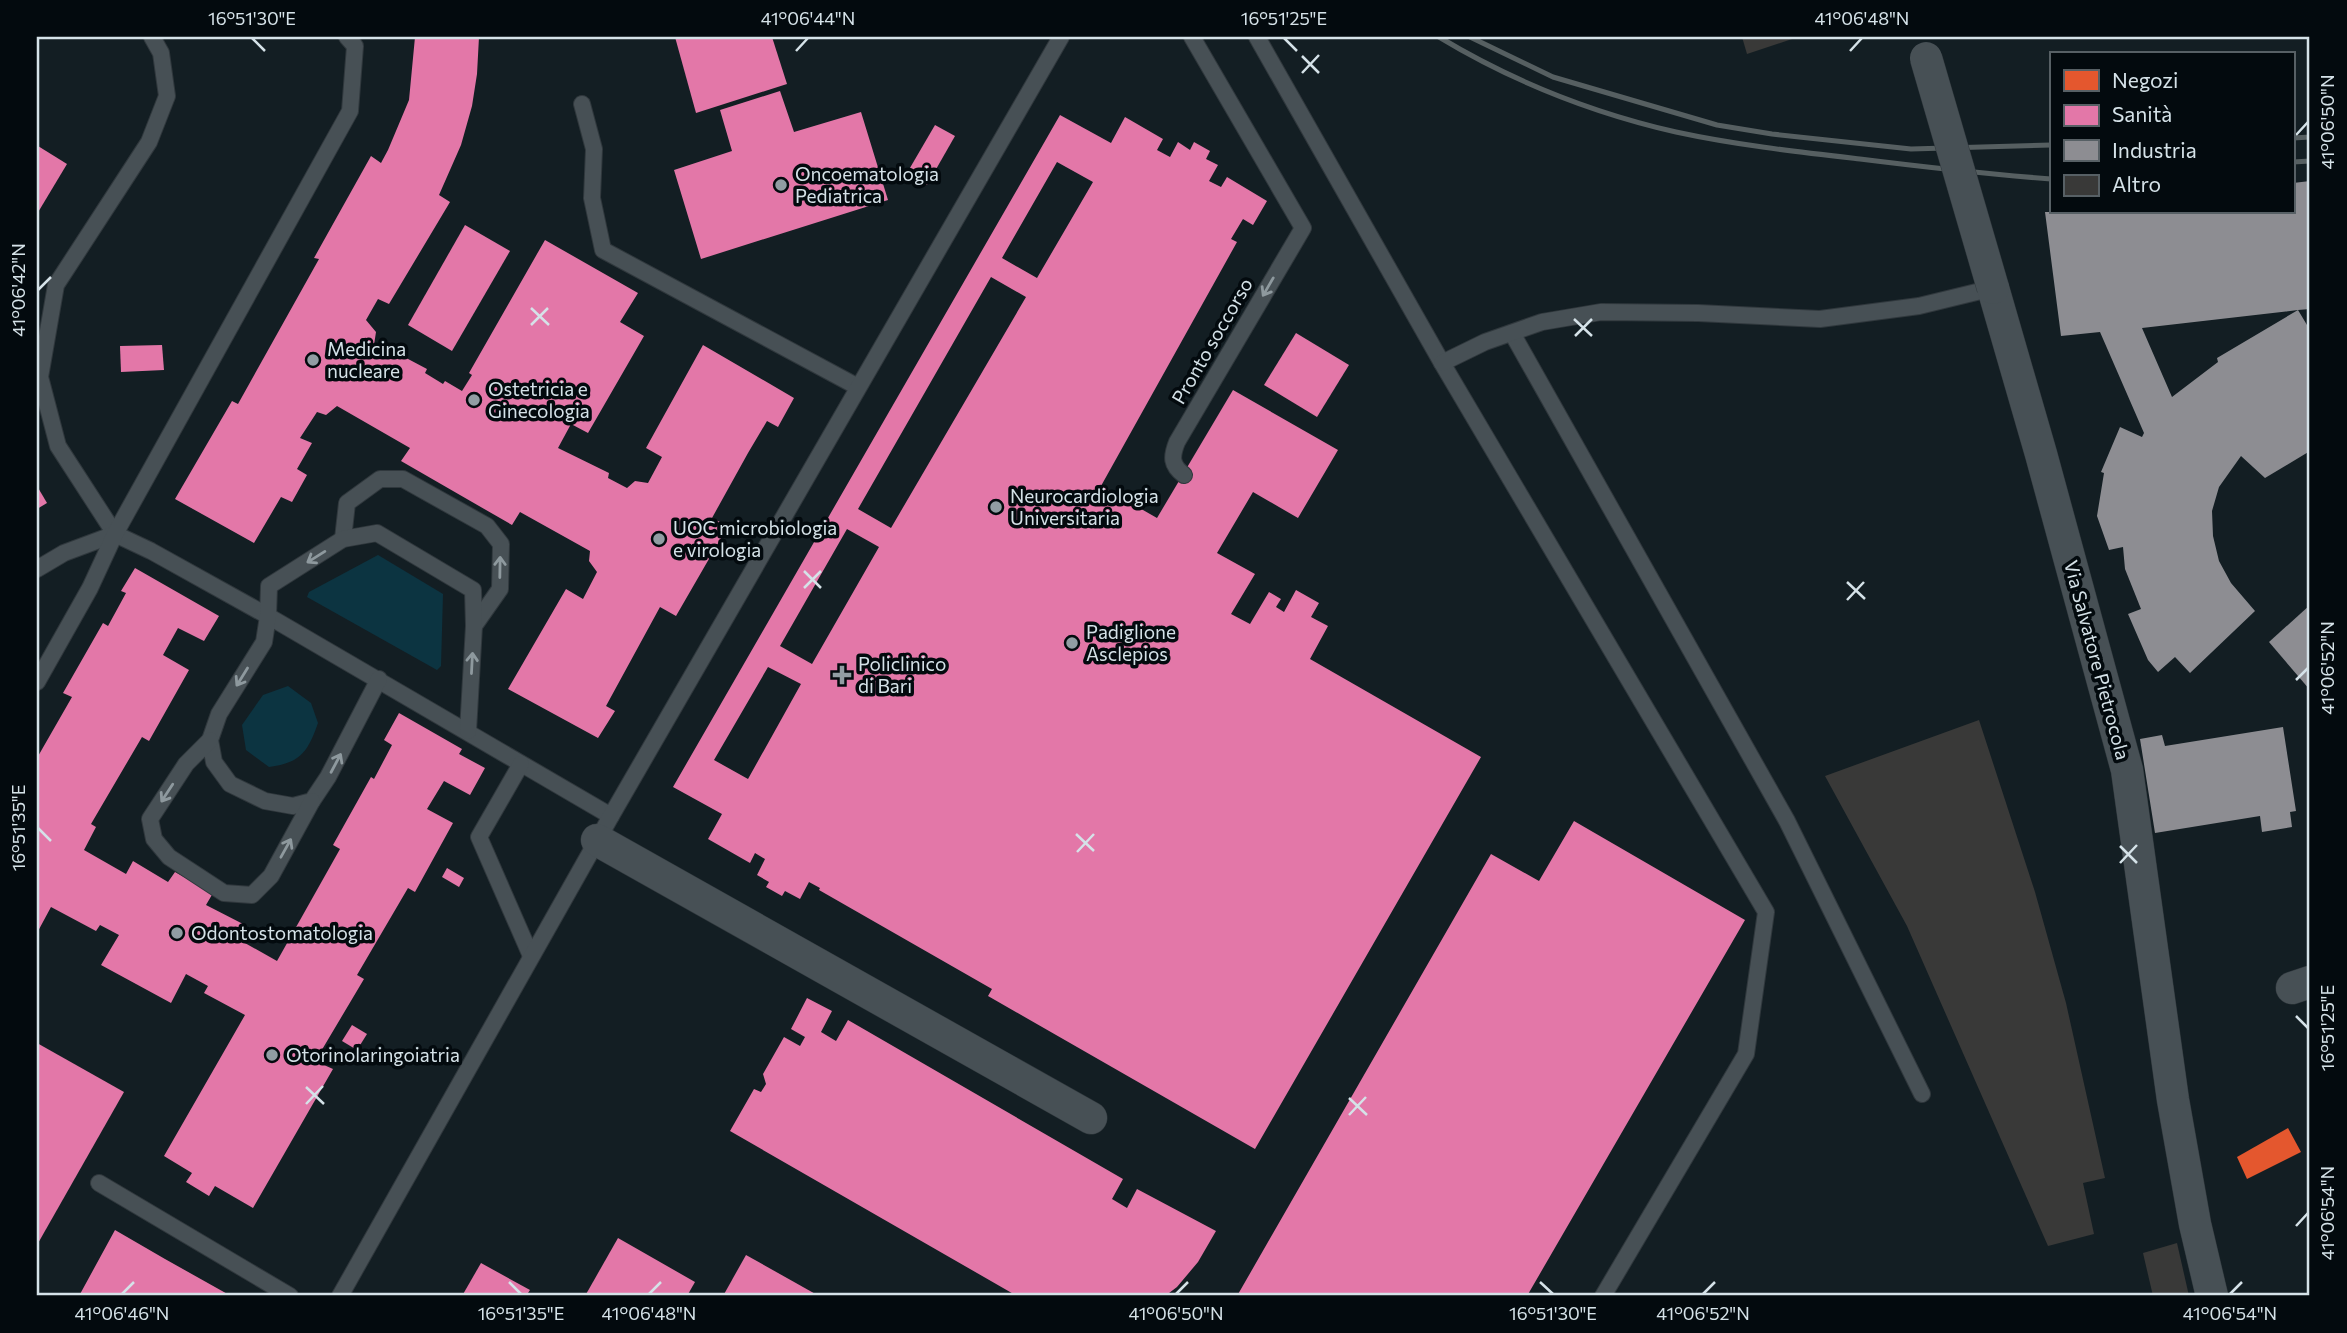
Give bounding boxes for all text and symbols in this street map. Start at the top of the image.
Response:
text: 16°51'30"E [208,7,296,29]
text: 41°06'44"N [761,7,855,29]
text: 16°51'25"E [1241,7,1327,29]
text: 41°06'48"N [1815,7,1909,29]
legend [2050,52,2294,214]
text: Negozi [2112,67,2178,92]
text: 41°06'50"N [2316,74,2338,170]
text: Sanità [2112,101,2172,126]
text: Industria [2112,137,2197,162]
place label: Oncoematologia Pediatrica [795,162,939,207]
text: Altro [2112,171,2161,196]
marker: Oncoematologia Pediatrica [773,177,789,193]
text: 41°06'42"N [7,243,29,337]
street label: Pronto soccorso [1166,274,1257,408]
one-way arrow [1261,277,1275,297]
place label: Medicina nucleare [327,337,406,382]
marker: Medicina nucleare [305,352,321,368]
place label: Ostetricia e Ginecologia [488,377,590,422]
marker: Ostetricia e Ginecologia [466,392,482,408]
place label: Neurocardiologia Universitaria [1010,484,1159,529]
marker: Neurocardiologia Universitaria [988,499,1004,515]
place label: UOC microbiologia e virologia [673,516,837,561]
marker: UOC microbiologia e virologia [651,531,667,547]
one-way arrow [306,550,326,564]
one-way arrow [494,555,507,578]
street label: Via Salvatore Pietrocola [2060,558,2135,762]
place label: Padiglione Asclepios [1086,620,1176,665]
text: 41°06'52"N [2316,621,2338,715]
marker: Padiglione Asclepios [1064,635,1080,651]
one-way arrow [465,652,478,675]
place label: Policlinico di Bari [858,652,946,697]
marker: Policlinico di Bari [832,665,852,685]
one-way arrow [234,667,248,687]
one-way arrow [329,753,343,774]
one-way arrow [160,782,174,802]
text: 16°51'35"E [7,785,29,871]
one-way arrow [280,838,293,859]
place label: Odontostomatologia [191,921,373,944]
marker: Odontostomatologia [169,925,185,941]
text: 16°51'25"E [2316,985,2338,1071]
place label: Otorinolaringoiatria [286,1043,460,1066]
marker: Otorinolaringoiatria [264,1047,280,1063]
text: 41°06'54"N [2316,1166,2338,1260]
text: 41°06'46"N [75,1302,169,1324]
text: 16°51'35"E [478,1302,564,1324]
text: 41°06'48"N [602,1302,696,1324]
text: 41°06'50"N [1128,1302,1224,1324]
text: 16°51'30"E [1509,1302,1597,1324]
text: 41°06'52"N [1656,1302,1750,1324]
text: 41°06'54"N [2183,1302,2277,1324]

